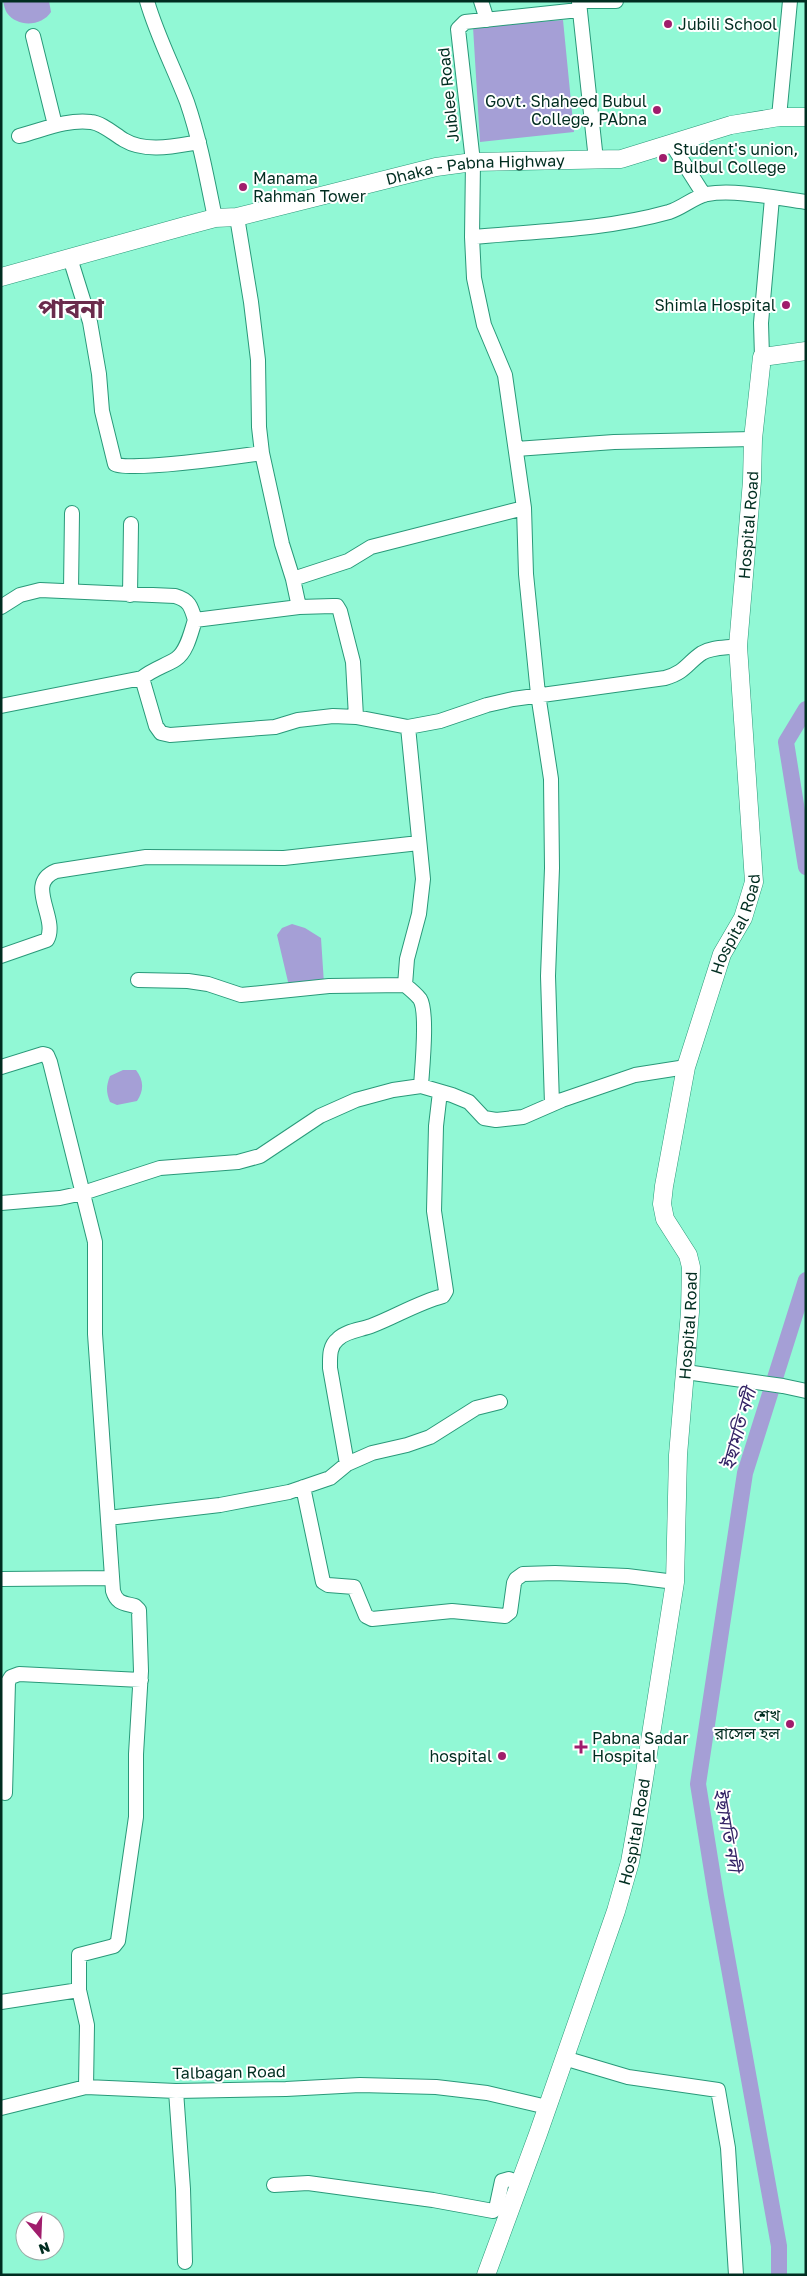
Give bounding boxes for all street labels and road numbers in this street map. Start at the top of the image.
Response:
street label: Jublee Road [433,47,463,143]
street label: Dhaka - Pabna Highway [384,150,565,189]
street label: Hospital Road [734,471,762,580]
street label: Hospital Road [706,873,764,977]
street label: Hospital Road [674,1271,701,1380]
street label: Hospital Road [614,1777,654,1887]
street label: Talbagan Road [172,2061,286,2083]

